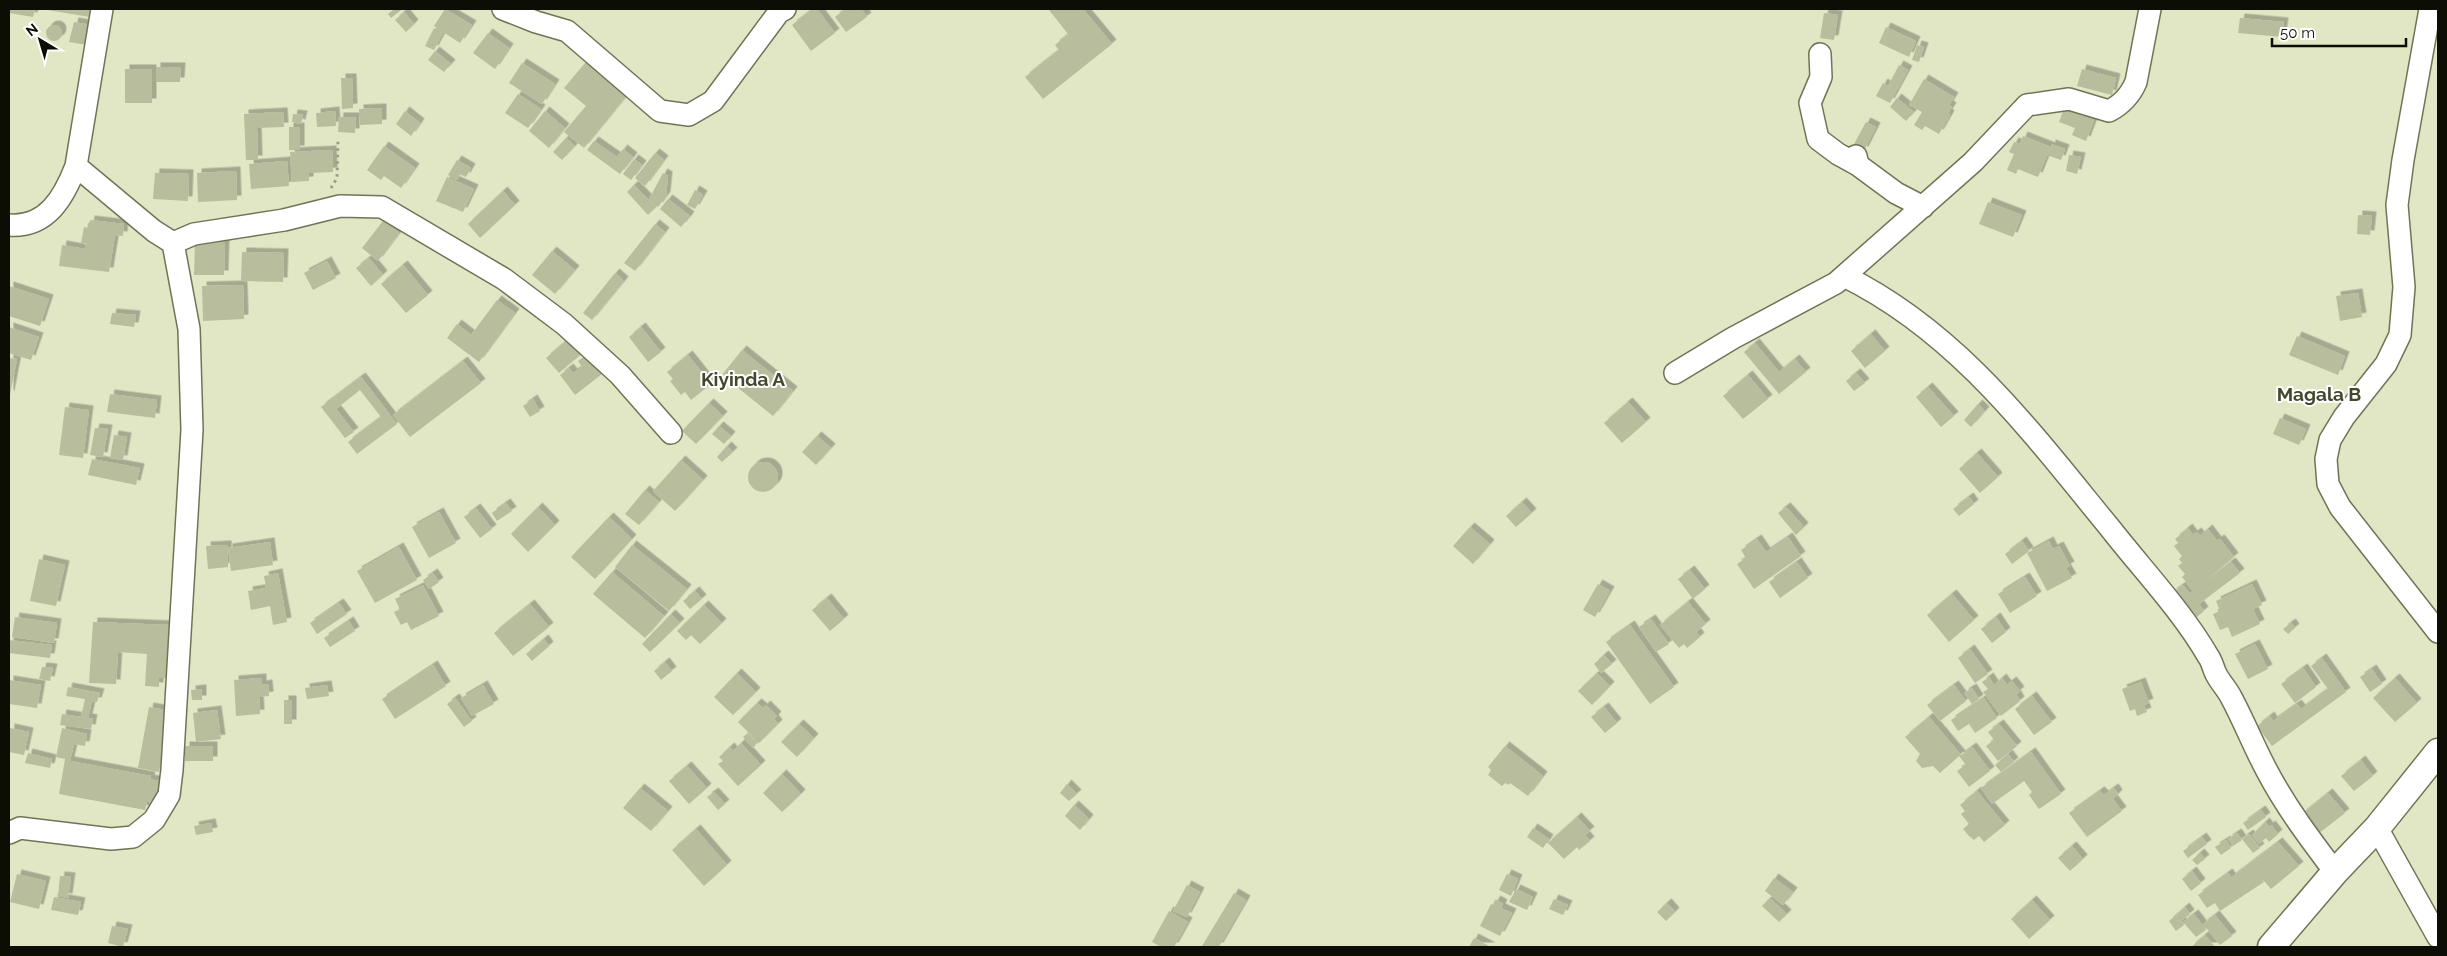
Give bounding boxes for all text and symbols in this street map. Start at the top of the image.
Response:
north arrow [15,15,65,65]
scale bar [2272,15,2406,47]
text: N [23,20,41,39]
text: 50 m [2280,24,2315,42]
district label: Kiyinda A [701,368,785,390]
district label: Magala B [2277,383,2361,405]

